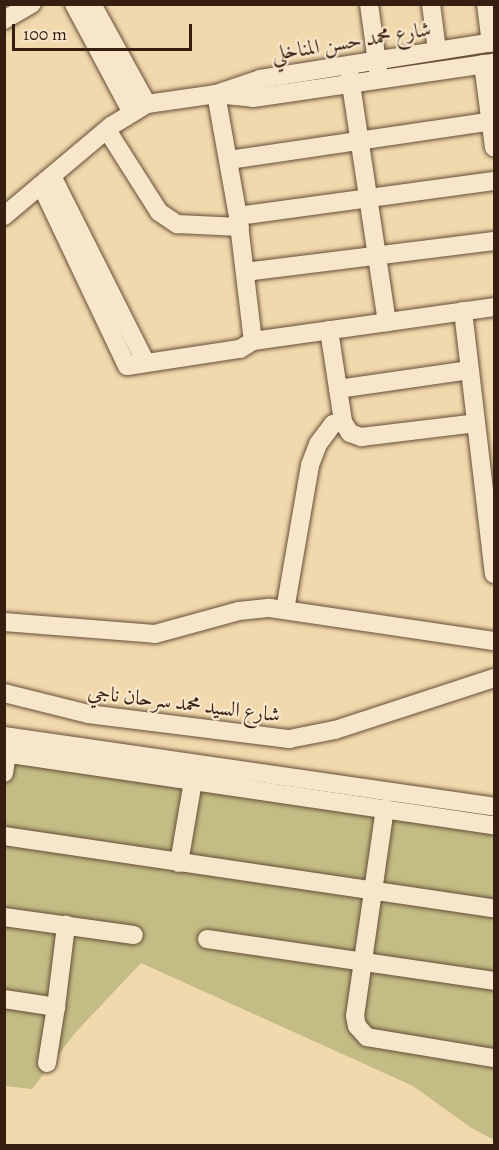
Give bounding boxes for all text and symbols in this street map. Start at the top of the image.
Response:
scale bar [15,12,195,50]
street label: شارع محمد حسن المناخلي [269,16,433,66]
text: 100 m [23,22,67,46]
street label: شارع السيد محمد سرحان ناجي [86,679,282,727]

